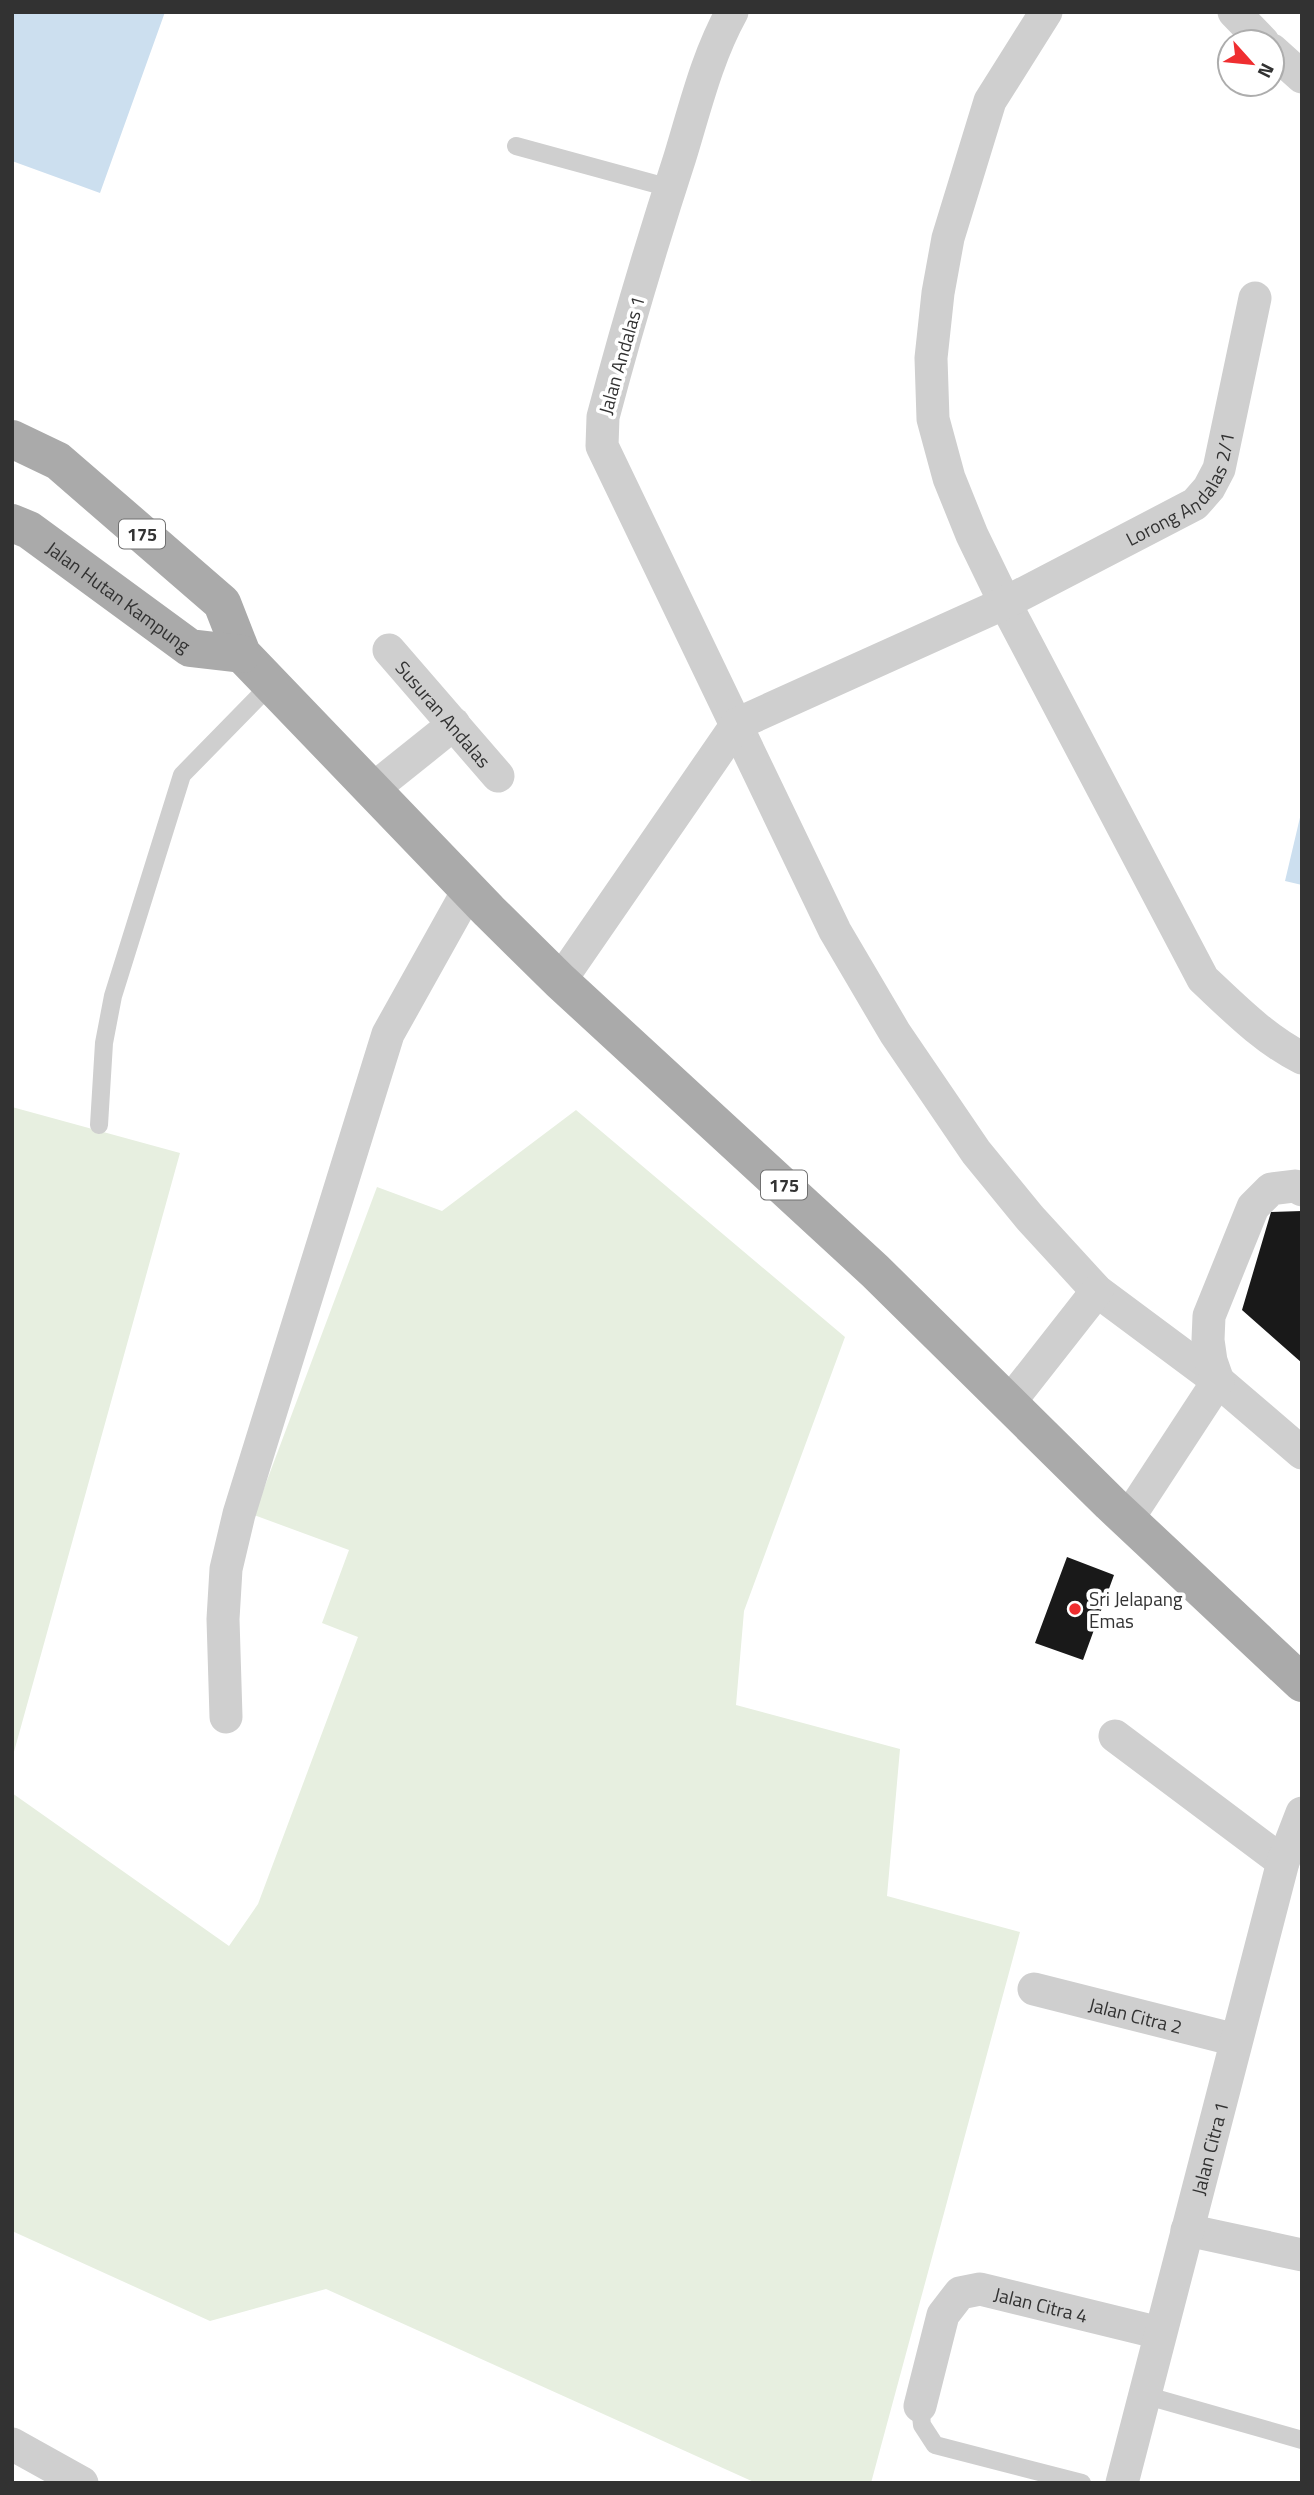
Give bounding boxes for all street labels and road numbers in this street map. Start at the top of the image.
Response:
street label: Jalan Andalas 1 [590,292,652,418]
street label: Lorong Andalas 2/1 [1120,429,1241,552]
road number: 175 [119,520,165,548]
street label: Jalan Hutan Kampung [41,533,198,659]
street label: Susuran Andalas [389,653,499,774]
road number: 175 [761,1170,807,1200]
street label: Jalan Citra 2 [1086,1989,1186,2040]
street label: Jalan Citra 1 [1183,2098,1235,2198]
street label: Jalan Citra 4 [991,2279,1091,2329]

